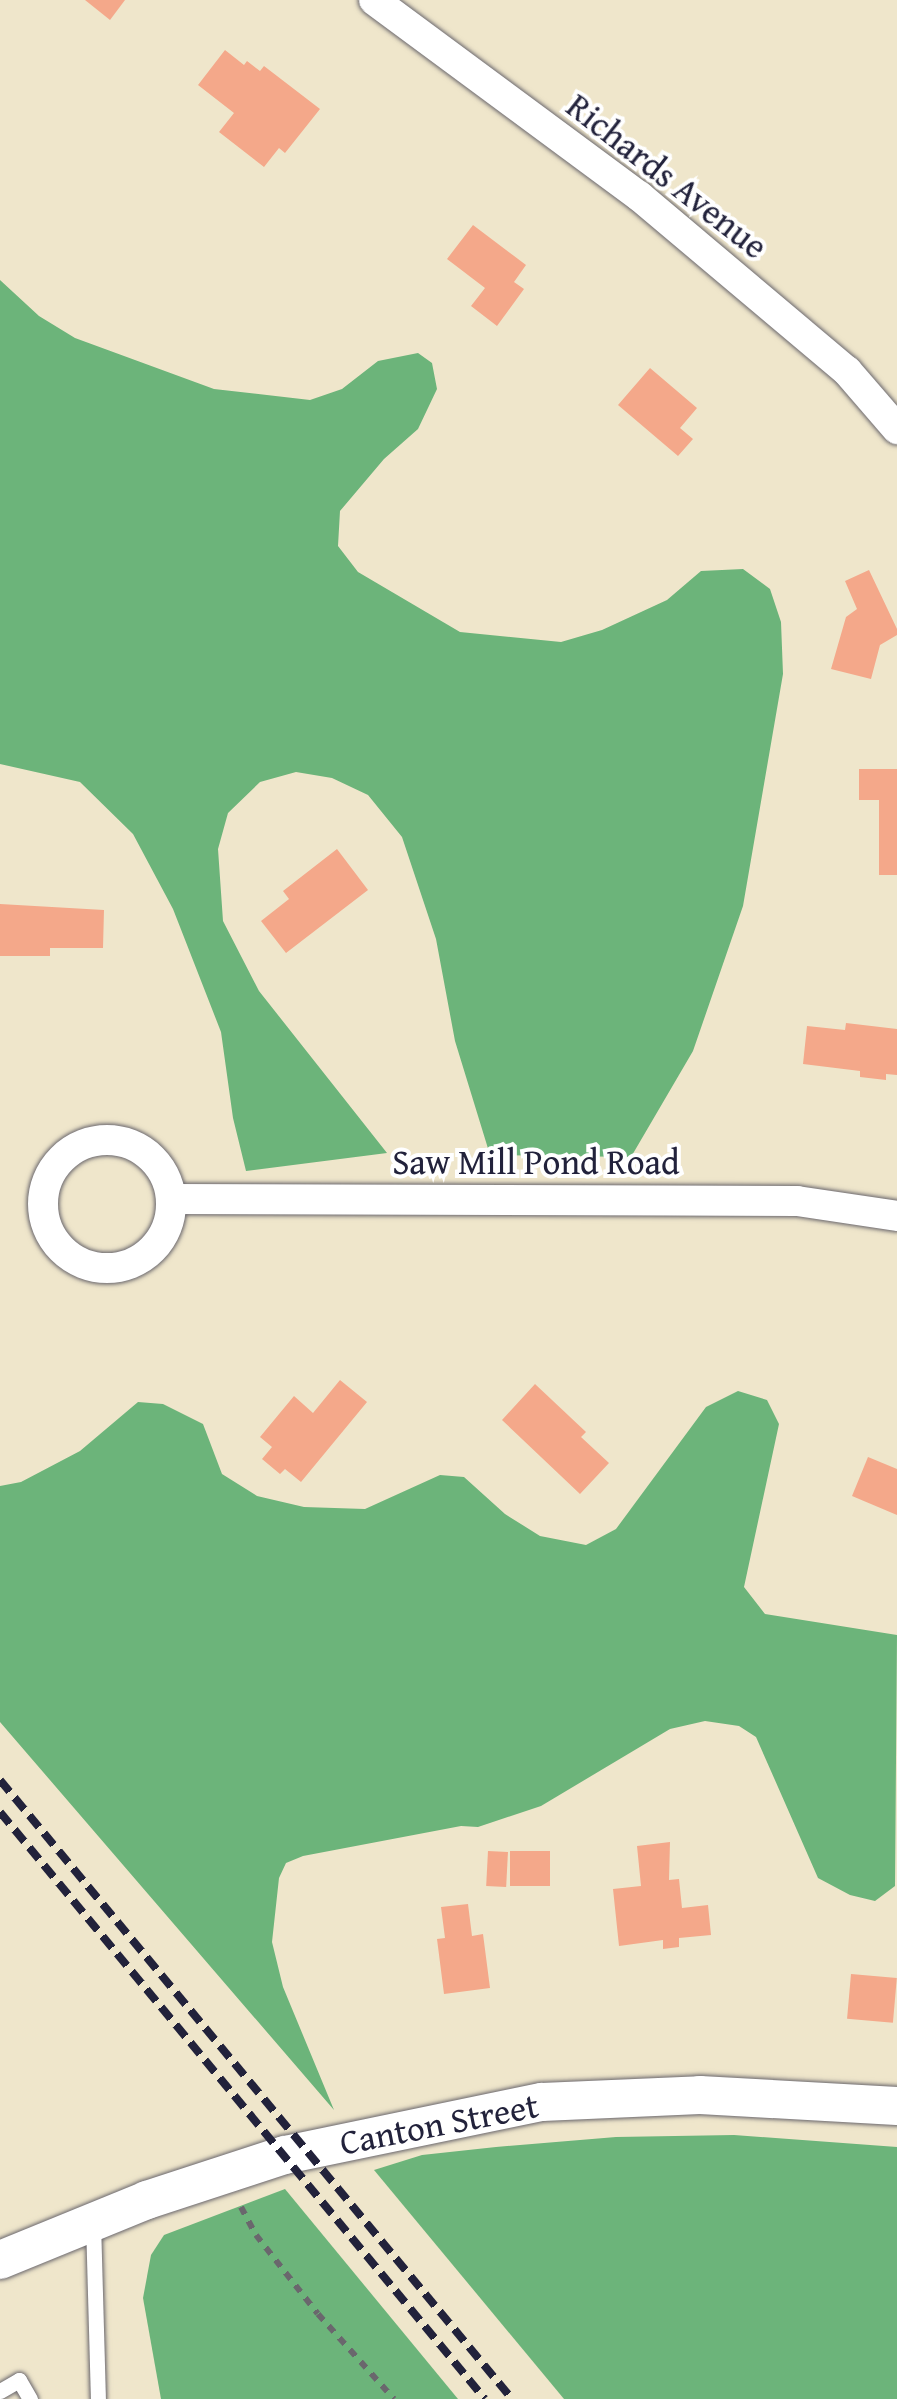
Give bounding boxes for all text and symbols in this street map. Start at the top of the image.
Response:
street label: Richards Avenue [558,85,776,267]
street label: Saw Mill Pond Road [392,1141,680,1183]
street label: Canton Street [336,2084,542,2164]

